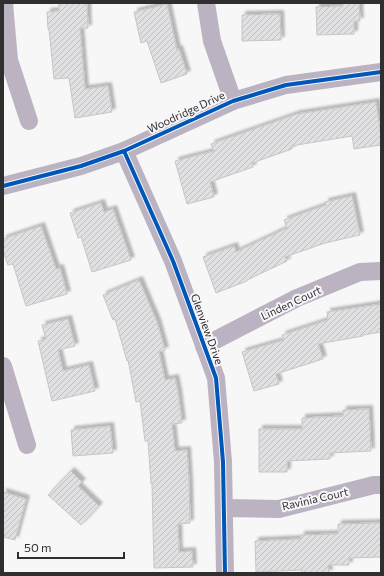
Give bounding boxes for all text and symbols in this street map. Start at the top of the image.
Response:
street label: Woodridge Drive [145,88,227,135]
street label: Linden Court [259,283,323,322]
street label: Glenview Drive [189,292,226,366]
street label: Ravinia Court [280,484,350,512]
scale bar [18,534,124,560]
text: 50 m [24,540,52,554]

